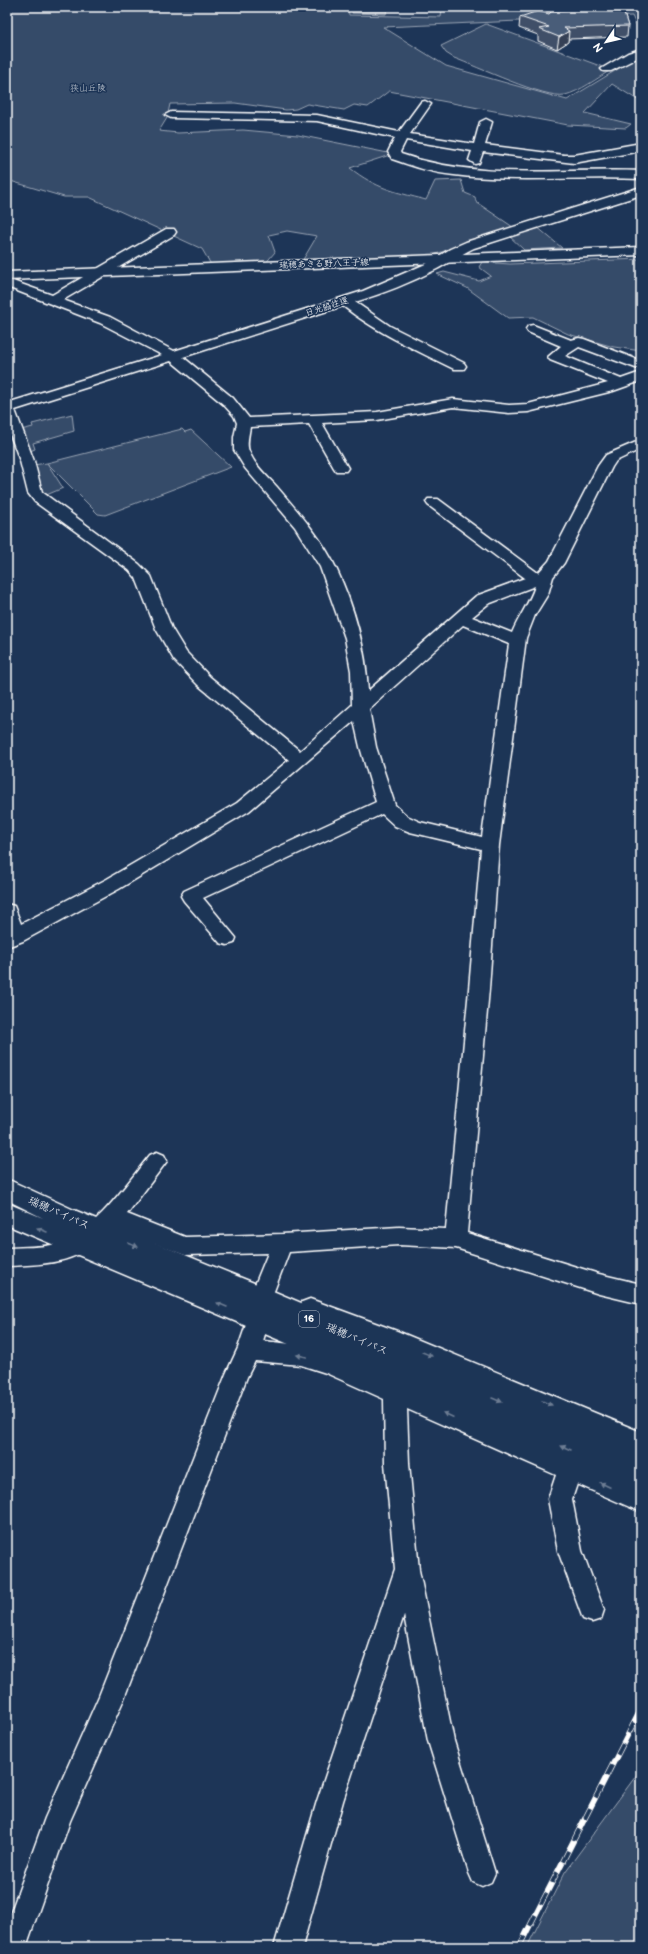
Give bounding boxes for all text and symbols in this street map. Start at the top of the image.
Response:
north arrow [586,22,626,62]
text: N [591,40,606,55]
park label: 狭山丘陵 [70,83,106,94]
street label: 瑞穂あきる野八王子線 [279,257,369,271]
street label: 日光脇往還 [304,295,350,319]
street label: 瑞穂バイパス [26,1194,92,1232]
one-way arrow [37,1227,48,1233]
one-way arrow [127,1241,139,1248]
one-way arrow [216,1302,228,1308]
road number: 16 [299,1311,319,1327]
street label: 瑞穂バイパス [324,1320,390,1358]
one-way arrow [421,1351,433,1357]
one-way arrow [296,1352,308,1358]
one-way arrow [492,1397,503,1403]
one-way arrow [542,1400,553,1406]
one-way arrow [443,1412,454,1418]
one-way arrow [560,1445,572,1451]
one-way arrow [600,1482,611,1488]

